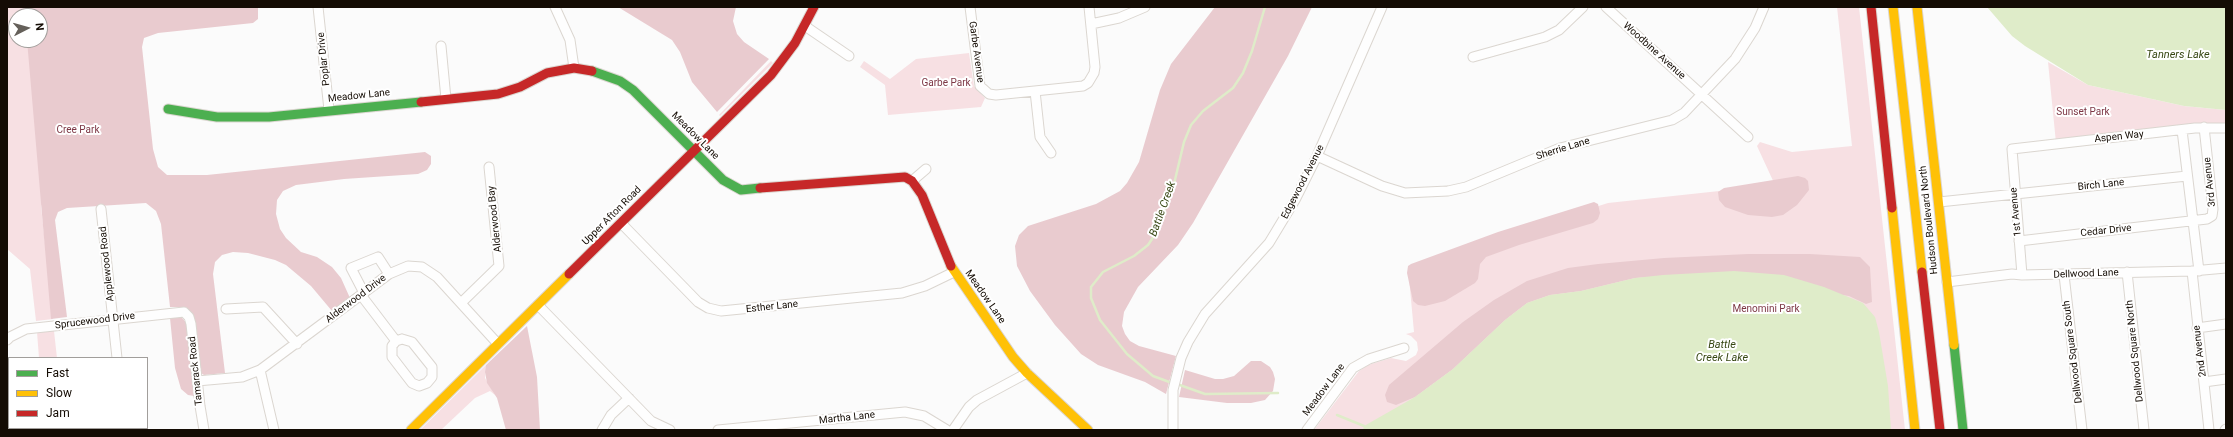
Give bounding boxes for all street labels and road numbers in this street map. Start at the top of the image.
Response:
street label: Woodbine Avenue [1620,20,1688,82]
street label: Garbe Avenue [966,21,986,83]
street label: Poplar Drive [315,32,333,86]
street label: Meadow Lane [327,87,391,105]
street label: Meadow Lane [669,110,721,162]
street label: Aspen Way [2094,128,2144,146]
street label: Sherrie Lane [1535,135,1591,163]
street label: Edgewood Avenue [1279,143,1327,221]
street label: 3rd Avenue [2201,157,2219,207]
street label: Hudson Boulevard North [1917,165,1941,275]
street label: Birch Lane [2077,177,2125,193]
street label: Upper Afton Road [580,184,644,248]
street label: Alderwood Bay [486,185,504,253]
street label: 1st Avenue [2008,187,2024,237]
street label: Cedar Drive [2080,222,2132,240]
street label: Applewood Road [97,226,117,302]
street label: Dellwood Lane [2053,267,2119,281]
street label: Meadow Lane [962,268,1008,326]
street label: Alderwood Drive [323,272,389,326]
street label: Esther Lane [745,298,799,316]
street label: Dellwood Square North [2124,299,2146,403]
street label: Dellwood Square South [2061,300,2085,404]
street label: Sprucewood Drive [54,310,136,332]
street label: 2nd Avenue [2191,324,2209,378]
street label: Tamarack Road [186,336,206,406]
street label: Meadow Lane [1300,361,1348,419]
street label: Martha Lane [818,409,876,427]

